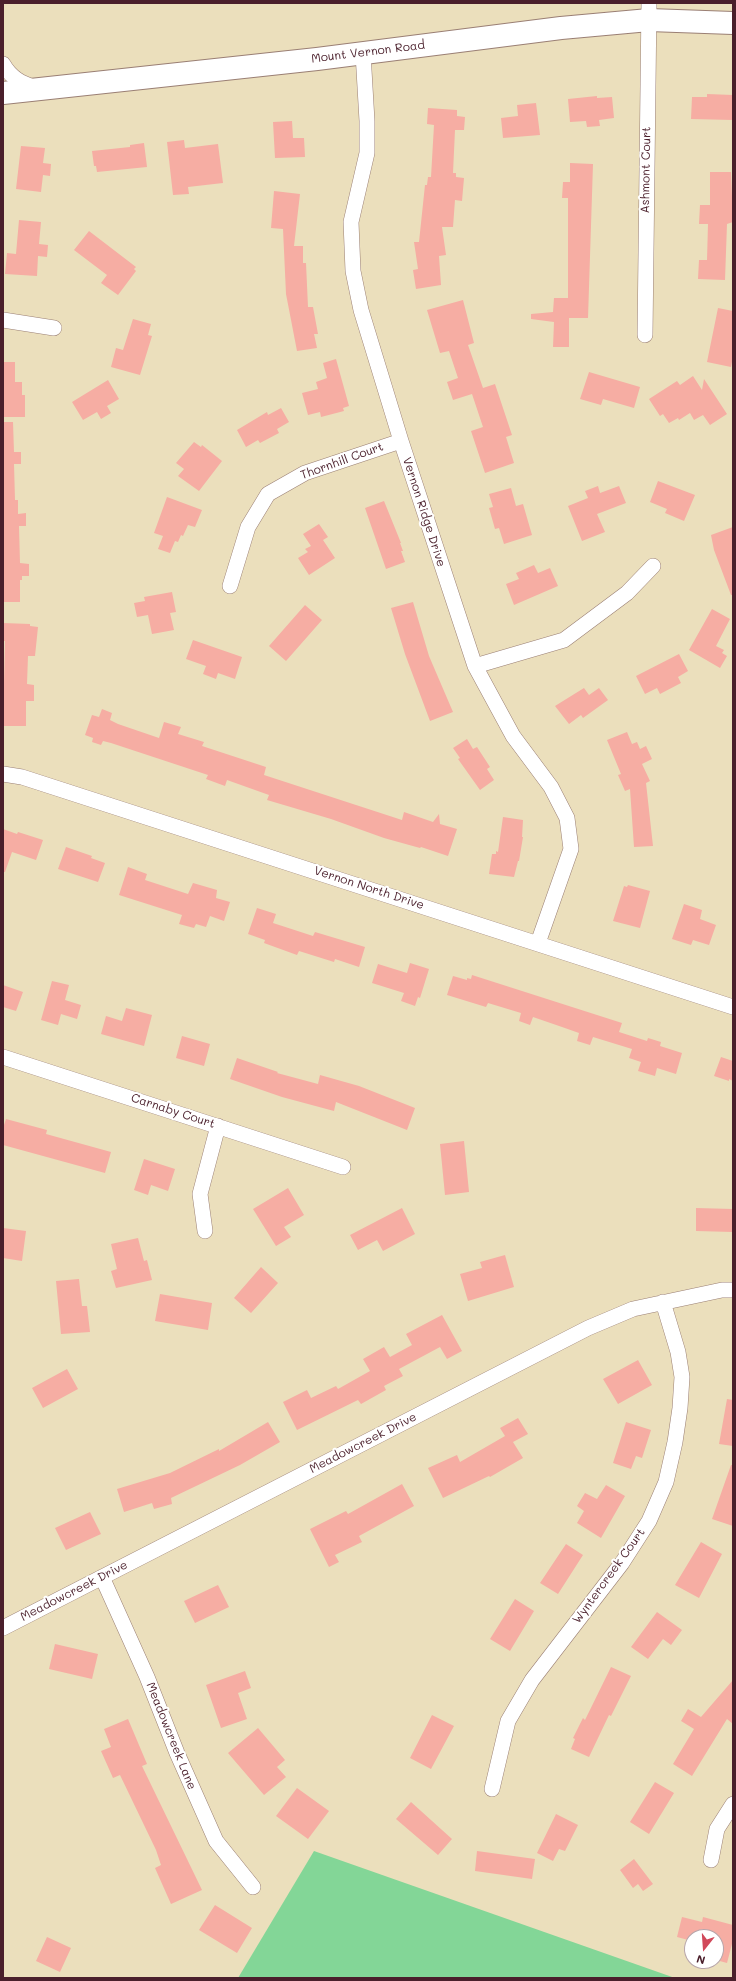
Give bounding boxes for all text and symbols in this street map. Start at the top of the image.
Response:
street label: Mount Vernon Road [310,38,426,66]
street label: Ashmont Court [638,126,654,214]
street label: Thornhill Court [299,439,385,483]
street label: Vernon Ridge Drive [399,455,449,569]
street label: Vernon North Drive [312,863,426,913]
street label: Carnaby Court [129,1091,217,1131]
street label: Meadowcreek Drive [307,1410,419,1476]
street label: Wyntercreek Court [570,1526,648,1626]
street label: Meadowcreek Drive [18,1558,130,1624]
street label: Meadowcreek Lane [143,1680,199,1792]
north arrow [684,1929,724,1969]
text: N [694,1952,707,1968]

